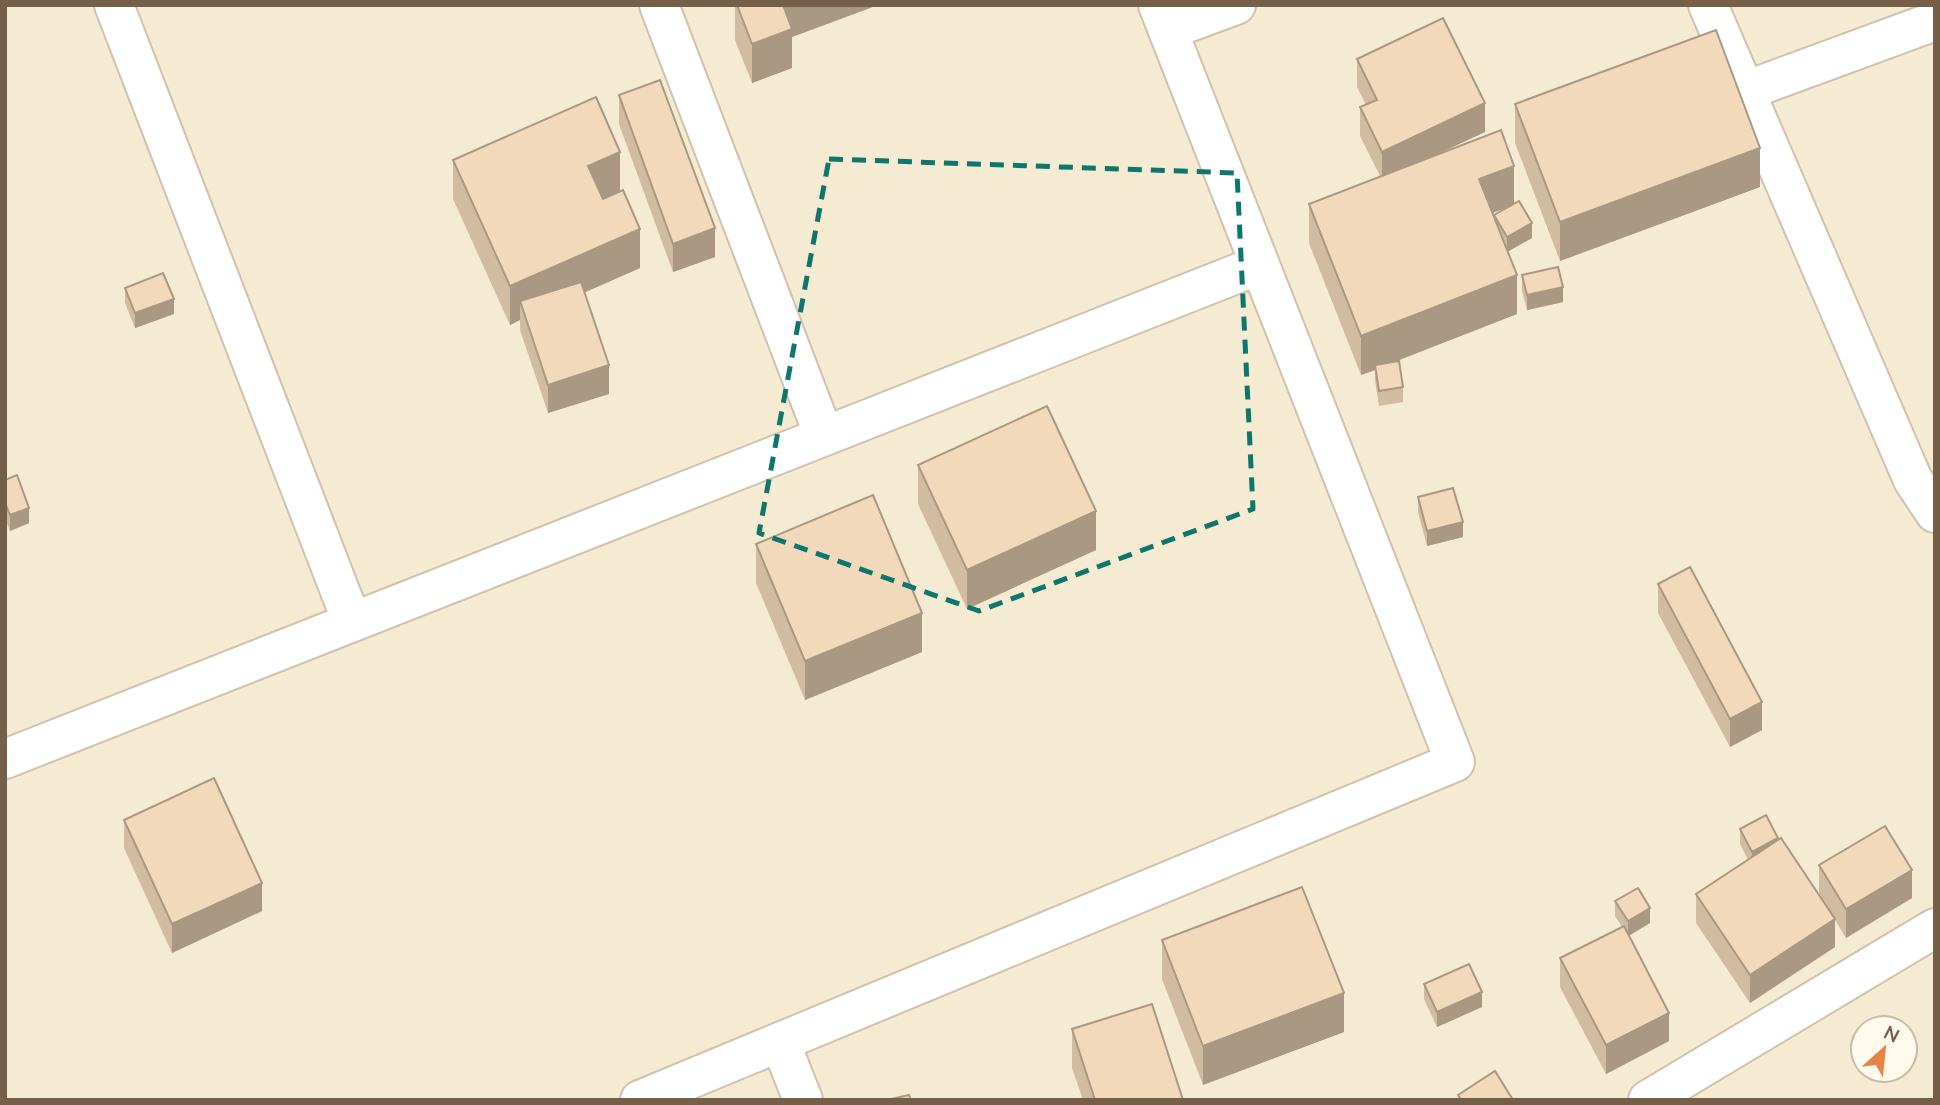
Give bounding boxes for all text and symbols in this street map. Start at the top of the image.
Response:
north arrow [1849,1014,1919,1084]
text: N [1880,1020,1904,1048]

